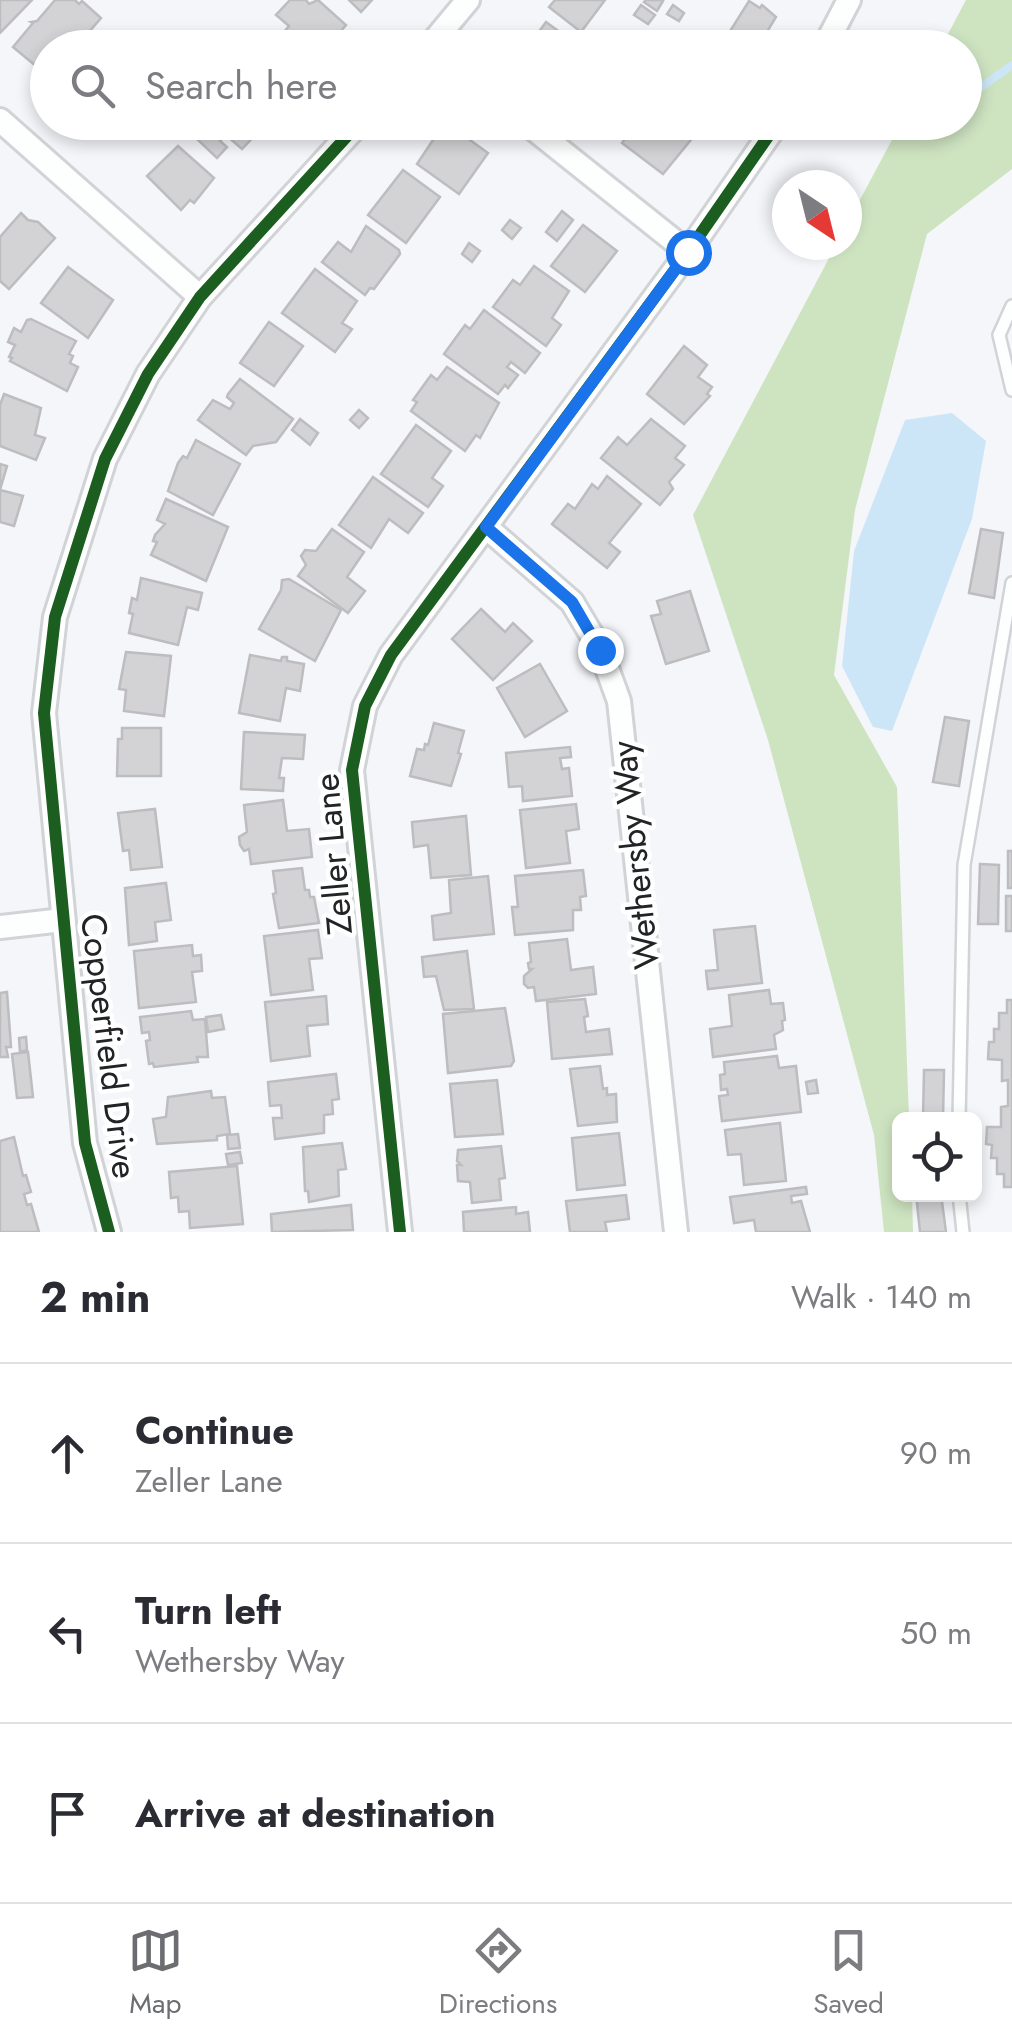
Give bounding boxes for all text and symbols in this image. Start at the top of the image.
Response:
search box [30,30,982,140]
icon: search [65,58,120,113]
text: Search here [145,58,337,113]
north arrow [772,170,862,260]
route start [666,230,712,276]
route end [578,628,624,674]
street label: Wethersby Way [598,738,672,972]
street label: Zeller Lane [301,771,365,937]
street label: Copperfield Drive [68,911,150,1181]
map controls [892,1112,982,1202]
button: locate [892,1112,982,1202]
text: 2 min [40,1267,150,1328]
text: Walk · 140 m [791,1274,972,1320]
text: Continue [135,1403,294,1458]
icon: ahead [40,1426,95,1481]
text: 90 m [900,1430,972,1476]
text: Zeller Lane [135,1458,283,1504]
text: Turn left [135,1583,281,1638]
icon: left [40,1606,95,1661]
text: 50 m [900,1610,972,1656]
text: Wethersby Way [135,1638,345,1684]
icon: arrive [40,1786,95,1841]
text: Arrive at destination [135,1786,496,1841]
tab: Map [128,1923,183,2024]
tab: Directions [439,1923,557,2024]
tab: Saved [813,1923,884,2024]

